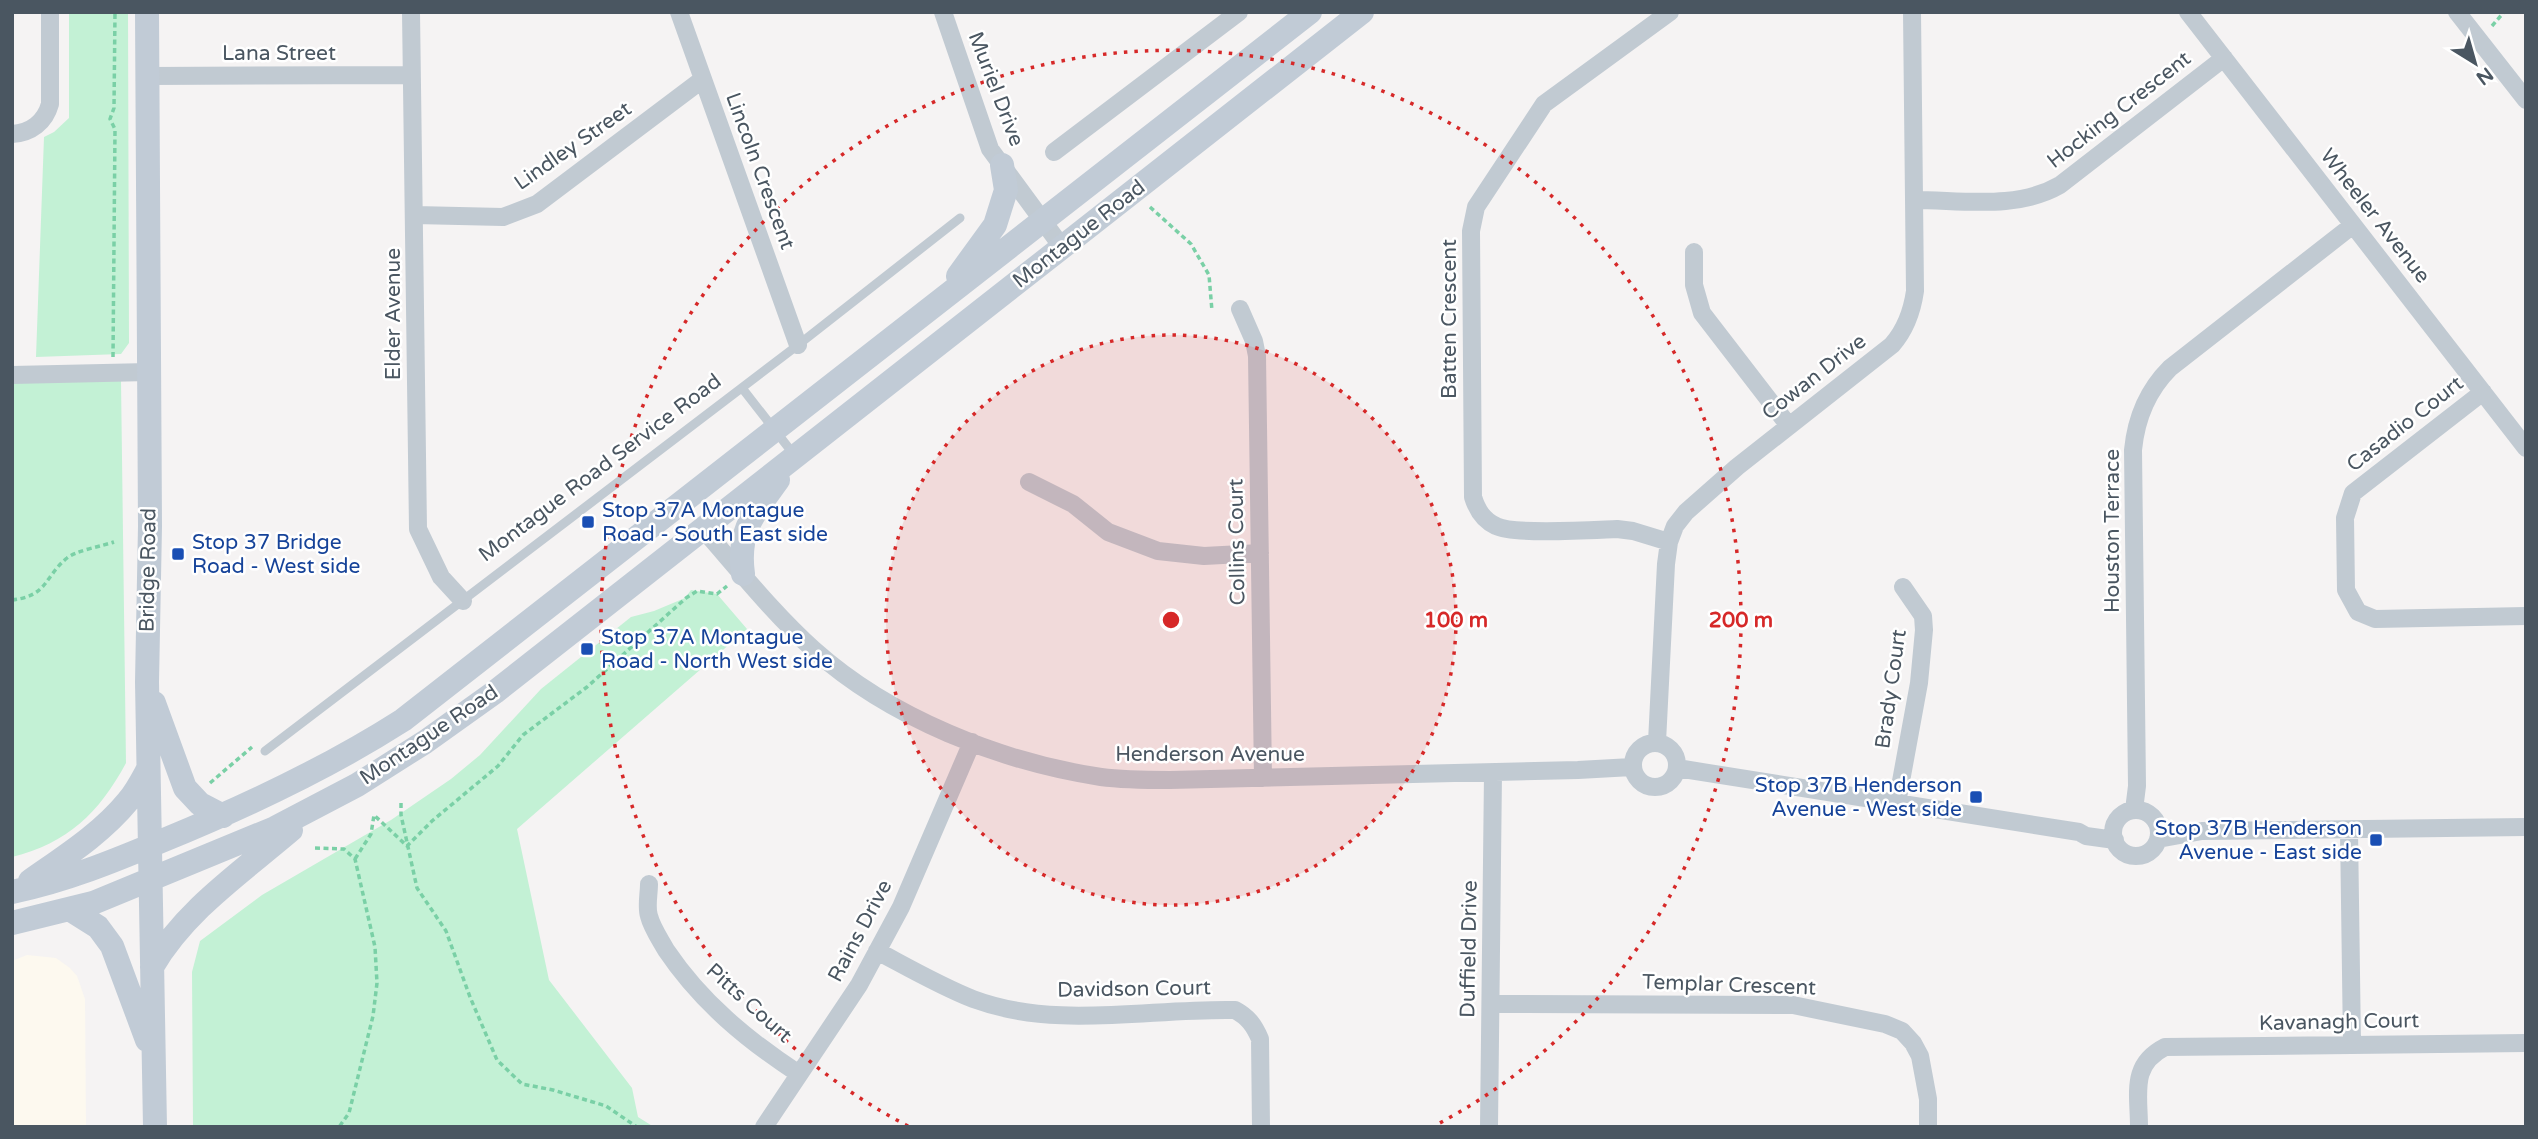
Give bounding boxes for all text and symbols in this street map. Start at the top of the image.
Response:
street label: Muriel Drive [963,28,1029,150]
north arrow [2440,28,2510,98]
street label: Lana Street [222,41,336,66]
street label: Hocking Crescent [2042,46,2196,174]
text: N [2472,62,2497,89]
street label: Lincoln Crescent [720,89,800,253]
street label: Lindley Street [510,96,636,196]
street label: Wheeler Avenue [2315,144,2435,288]
street label: Montague Road [1008,175,1150,293]
street label: Batten Crescent [1437,239,1462,399]
street label: Elder Avenue [381,248,406,380]
street label: Cowan Drive [1757,329,1871,425]
street label: Montague Road Service Road [474,369,726,567]
street label: Casadio Court [2342,371,2468,477]
street label: Houston Terrace [2100,449,2125,613]
street label: Collins Court [1223,478,1251,606]
place label: Stop 37A Montague Road - South East side [602,498,828,547]
street label: Bridge Road [134,508,162,632]
marker: Stop 37A Montague Road - South East side [580,514,596,530]
place label: Stop 37 Bridge Road - West side [192,530,360,579]
marker: Stop 37 Bridge Road - West side [170,546,186,562]
centre of rings [1159,608,1183,632]
text: 100 m [1424,608,1488,633]
text: 200 m [1709,608,1773,633]
place label: Stop 37A Montague Road - North West side [601,625,833,674]
street label: Brady Court [1870,628,1912,750]
marker: Stop 37A Montague Road - North West side [579,641,595,657]
street label: Montague Road [355,680,503,790]
street label: Henderson Avenue [1115,742,1305,767]
place label: Stop 37B Henderson Avenue - West side [1755,773,1962,822]
marker: Stop 37B Henderson Avenue - West side [1968,789,1984,805]
place label: Stop 37B Henderson Avenue - East side [2155,816,2362,865]
marker: Stop 37B Henderson Avenue - East side [2368,832,2384,848]
street label: Rains Drive [823,876,897,986]
street label: Duffield Drive [1455,880,1483,1018]
street label: Pitts Court [701,958,797,1048]
street label: Templar Crescent [1642,969,1816,1001]
street label: Davidson Court [1057,975,1211,1003]
street label: Kavanagh Court [2259,1008,2419,1036]

